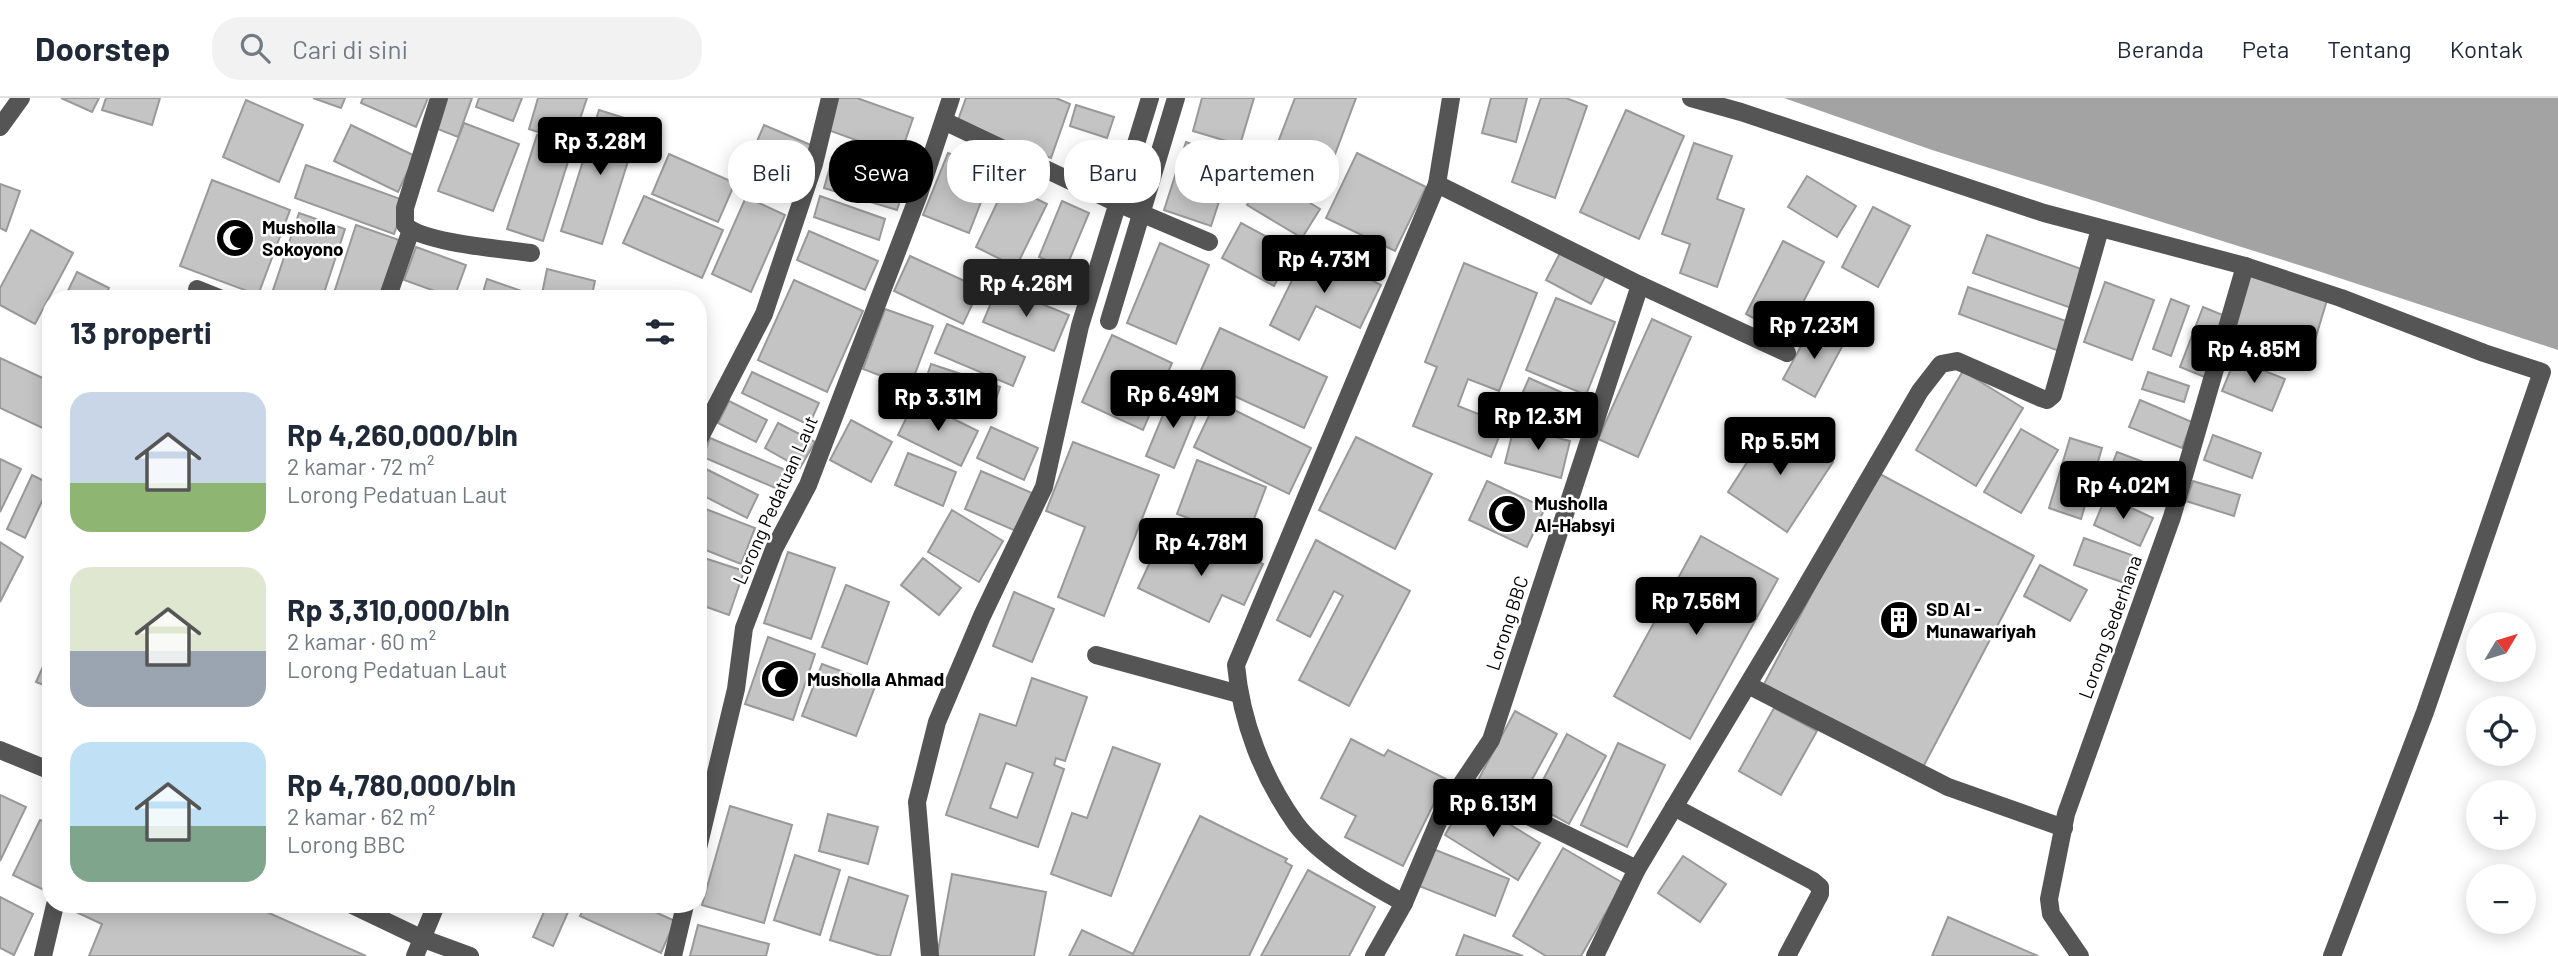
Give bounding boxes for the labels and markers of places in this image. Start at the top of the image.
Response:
pin: Rp 3.28M [528,118,672,177]
place label: Musholla Sokoyono [262,215,344,260]
mosque icon: Musholla Sokoyono [214,217,256,259]
pin: Rp 4.73M [1252,236,1396,295]
pin: Rp 4.26M [954,260,1098,319]
pin: Rp 7.23M [1742,302,1886,361]
pin: Rp 4.85M [2182,326,2326,385]
pin: Rp 6.49M [1101,370,1245,430]
pin: Rp 3.31M [866,374,1010,433]
pin: Rp 12.3M [1466,392,1610,452]
pin: Rp 5.5M [1715,418,1845,477]
pin: Rp 4.02M [2051,462,2195,521]
place label: Musholla Al-Habsyi [1534,491,1615,536]
mosque icon: Musholla Al-Habsyi [1486,493,1528,535]
pin: Rp 4.78M [1129,518,1273,578]
pin: Rp 7.56M [1624,578,1768,637]
place label: SD Al - Munawariyah [1926,597,2036,642]
building icon: SD Al - Munawariyah [1878,599,1920,641]
mosque icon: Musholla Ahmad [759,658,801,700]
place label: Musholla Ahmad [807,667,944,690]
pin: Rp 6.13M [1421,780,1565,839]

